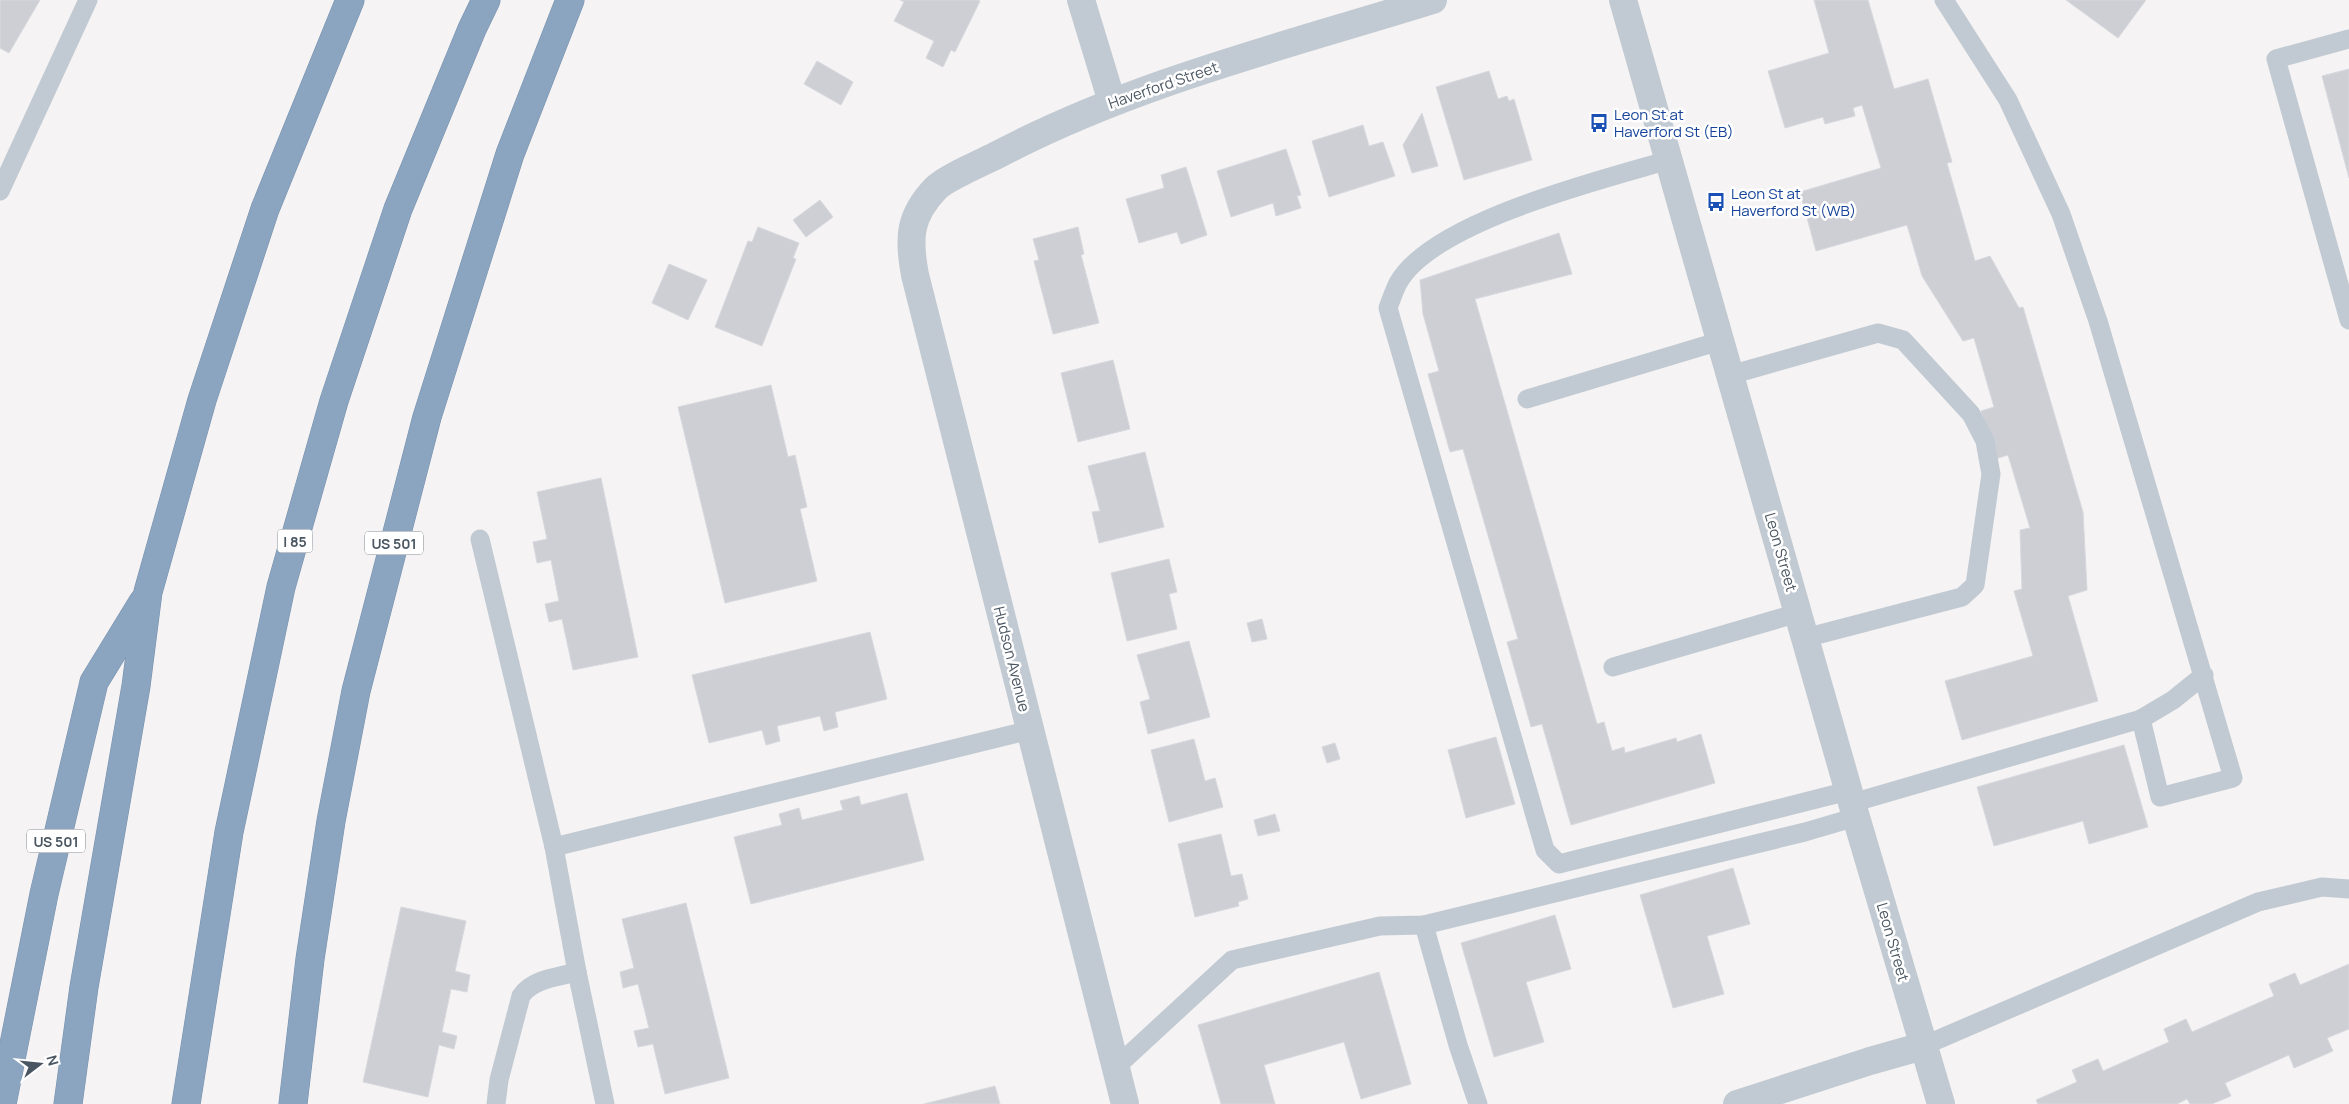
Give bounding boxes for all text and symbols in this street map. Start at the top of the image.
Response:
street label: Haverford Street [1105,56,1221,114]
place label: Leon St at Haverford St (EB) [1614,104,1734,142]
bus stop icon: Leon St at Haverford St (EB) [1588,112,1610,134]
place label: Leon St at Haverford St (WB) [1731,183,1856,221]
bus stop icon: Leon St at Haverford St (WB) [1705,191,1727,213]
street label: Leon Street [1760,510,1802,594]
road number: I 85 [278,530,312,552]
road number: US 501 [365,532,423,554]
street label: Hudson Avenue [989,604,1035,714]
road number: US 501 [27,829,85,852]
street label: Leon Street [1872,900,1914,984]
north arrow [15,1039,65,1089]
text: N [42,1053,63,1068]

